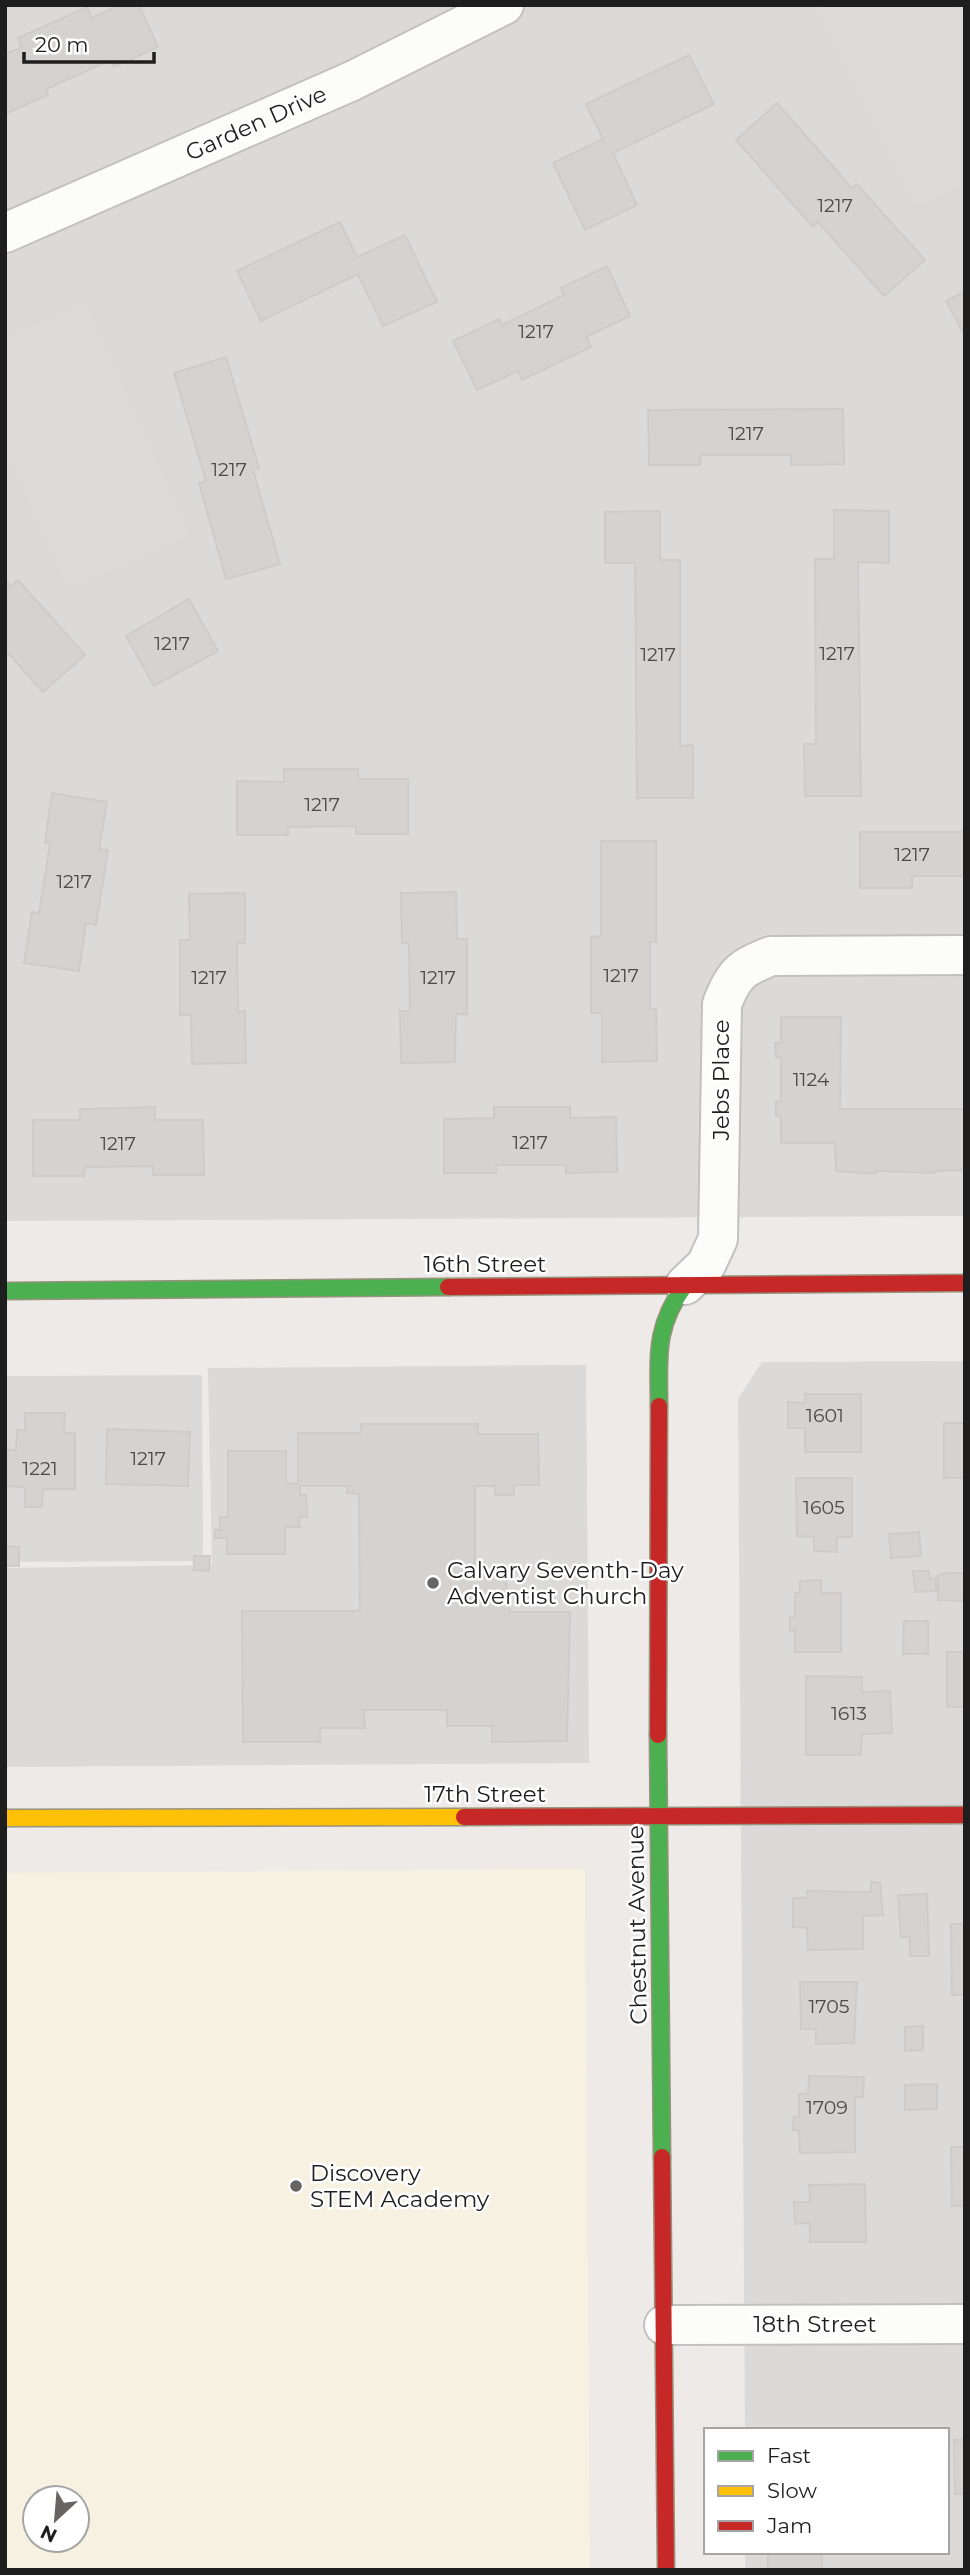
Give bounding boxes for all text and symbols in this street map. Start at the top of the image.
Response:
scale bar [24,21,154,65]
text: 20 m [35,32,89,57]
street label: Garden Drive [181,79,331,167]
house number: 1217 [817,194,853,217]
house number: 1217 [518,320,554,343]
house number: 1217 [728,422,764,445]
house number: 1217 [211,458,247,481]
house number: 1217 [154,632,190,655]
house number: 1217 [819,642,855,665]
house number: 1217 [640,643,676,666]
house number: 1217 [304,793,340,816]
house number: 1217 [894,843,930,866]
house number: 1217 [56,870,92,893]
house number: 1217 [603,964,639,987]
house number: 1217 [191,966,227,989]
house number: 1217 [420,966,456,989]
street label: Jebs Place [707,1019,735,1142]
house number: 1124 [793,1068,830,1091]
house number: 1217 [512,1131,548,1154]
house number: 1217 [100,1132,136,1155]
street label: 16th Street [424,1250,546,1278]
house number: 1601 [806,1404,844,1427]
house number: 1217 [130,1447,166,1470]
house number: 1221 [22,1457,58,1480]
house number: 1605 [803,1496,845,1519]
place label: Calvary Seventh-Day Adventist Church [447,1556,684,1610]
marker: Calvary Seventh-Day Adventist Church [425,1575,441,1591]
house number: 1613 [831,1702,867,1725]
street label: 17th Street [424,1780,546,1808]
street label: Chestnut Avenue [621,1825,653,2025]
house number: 1705 [808,1995,850,2018]
house number: 1709 [806,2096,848,2119]
place label: Discovery STEM Academy [310,2159,490,2213]
marker: Discovery STEM Academy [288,2178,304,2194]
street label: 18th Street [753,2310,877,2338]
legend [704,2428,949,2554]
text: Fast [767,2443,811,2468]
text: Slow [767,2478,817,2503]
north arrow [21,2484,91,2554]
text: Jam [766,2513,812,2538]
text: N [37,2520,61,2548]

